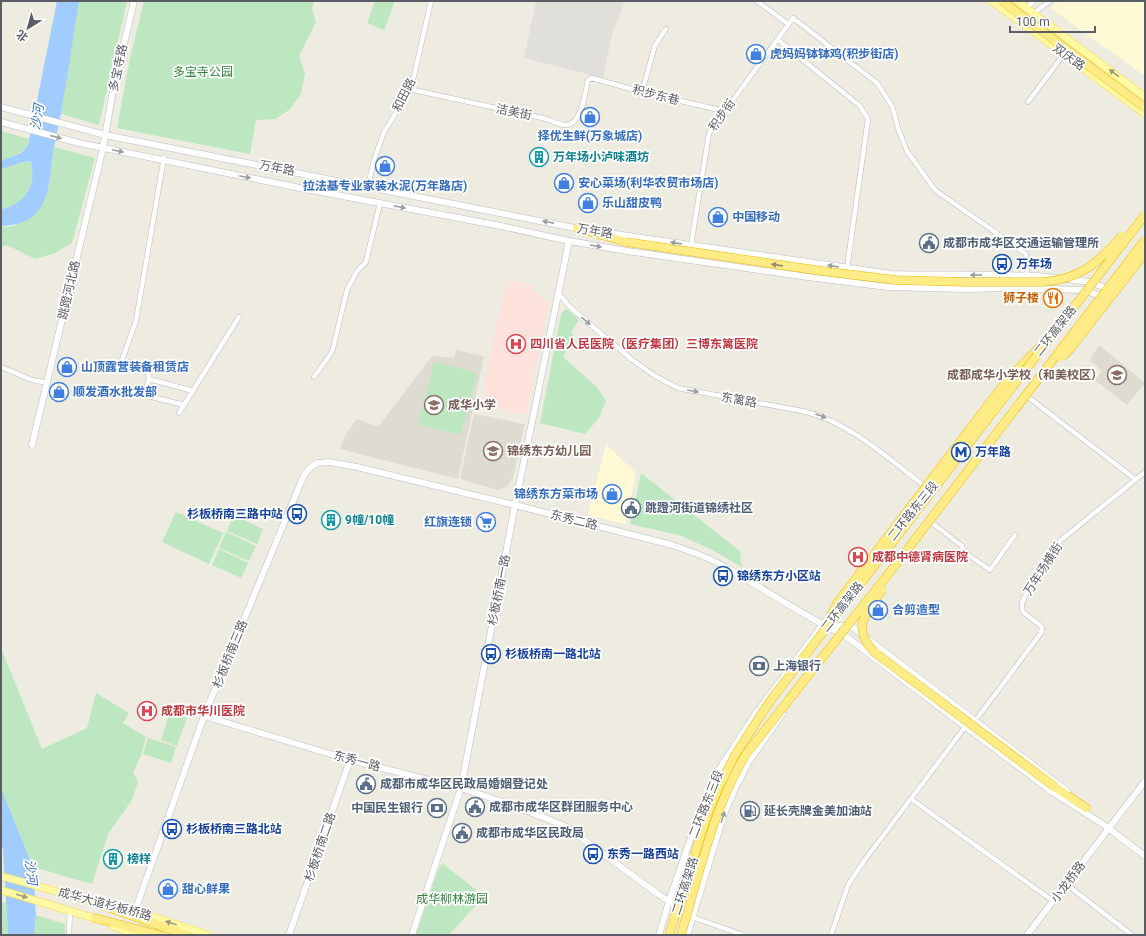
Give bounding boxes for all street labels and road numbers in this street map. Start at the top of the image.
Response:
street label: 双庆路 [1050,41,1088,73]
street label: 多宝寺路 [106,43,130,93]
street label: 和田路 [390,76,418,114]
street label: 积步东巷 [631,82,681,108]
street label: 积步街 [706,96,738,134]
street label: 洁美街 [495,101,533,123]
street label: 万年路 [258,158,296,178]
street label: 万年路 [576,221,614,241]
street label: 跳蹬河北路 [55,259,83,321]
street label: 二环高架路 [1031,303,1079,359]
street label: 东篱路 [720,390,758,410]
street label: 二环路东三段 [885,479,941,543]
street label: 东秀二路 [549,507,599,533]
street label: 万年场横街 [1021,540,1065,598]
street label: 杉板桥南一路 [485,553,513,627]
street label: 二环高架路 [818,579,866,635]
street label: 杉板桥南三路 [210,618,250,690]
street label: 东秀一路 [332,748,382,774]
street label: 二环路东三段 [686,768,726,840]
street label: 杉板桥南二路 [302,811,338,883]
street label: 二环高架路 [669,855,701,917]
street label: 小龙桥路 [1048,859,1088,905]
street label: 成华大道杉板桥路 [57,885,153,923]

